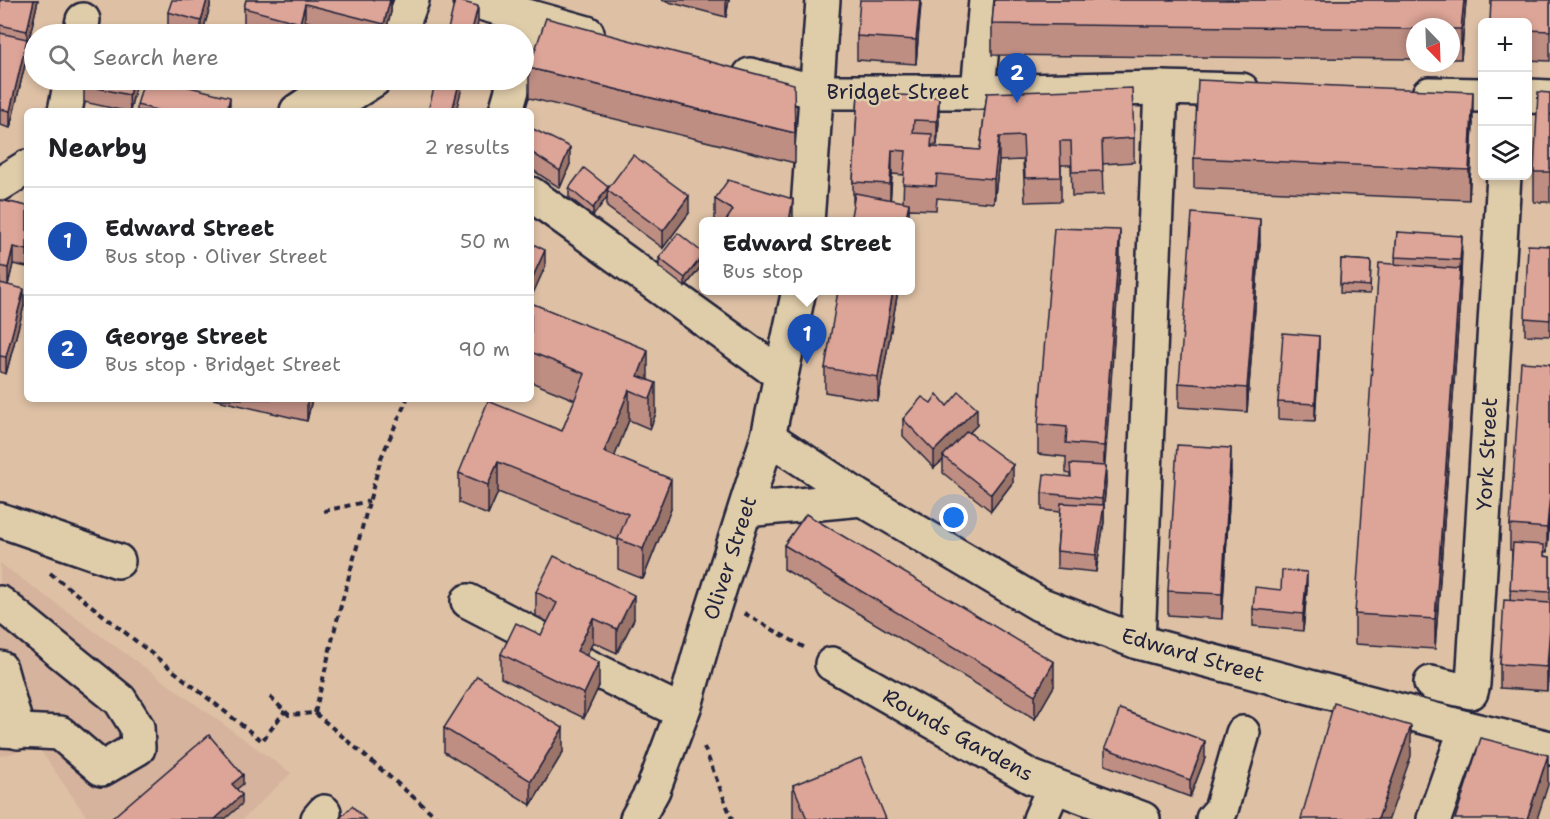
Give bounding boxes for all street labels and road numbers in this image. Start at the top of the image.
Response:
street label: Bridget Street [827,78,969,106]
street label: York Street [1470,397,1504,511]
street label: Oliver Street [697,493,763,623]
street label: Edward Street [1118,621,1268,689]
street label: Rounds Gardens [878,682,1038,788]

